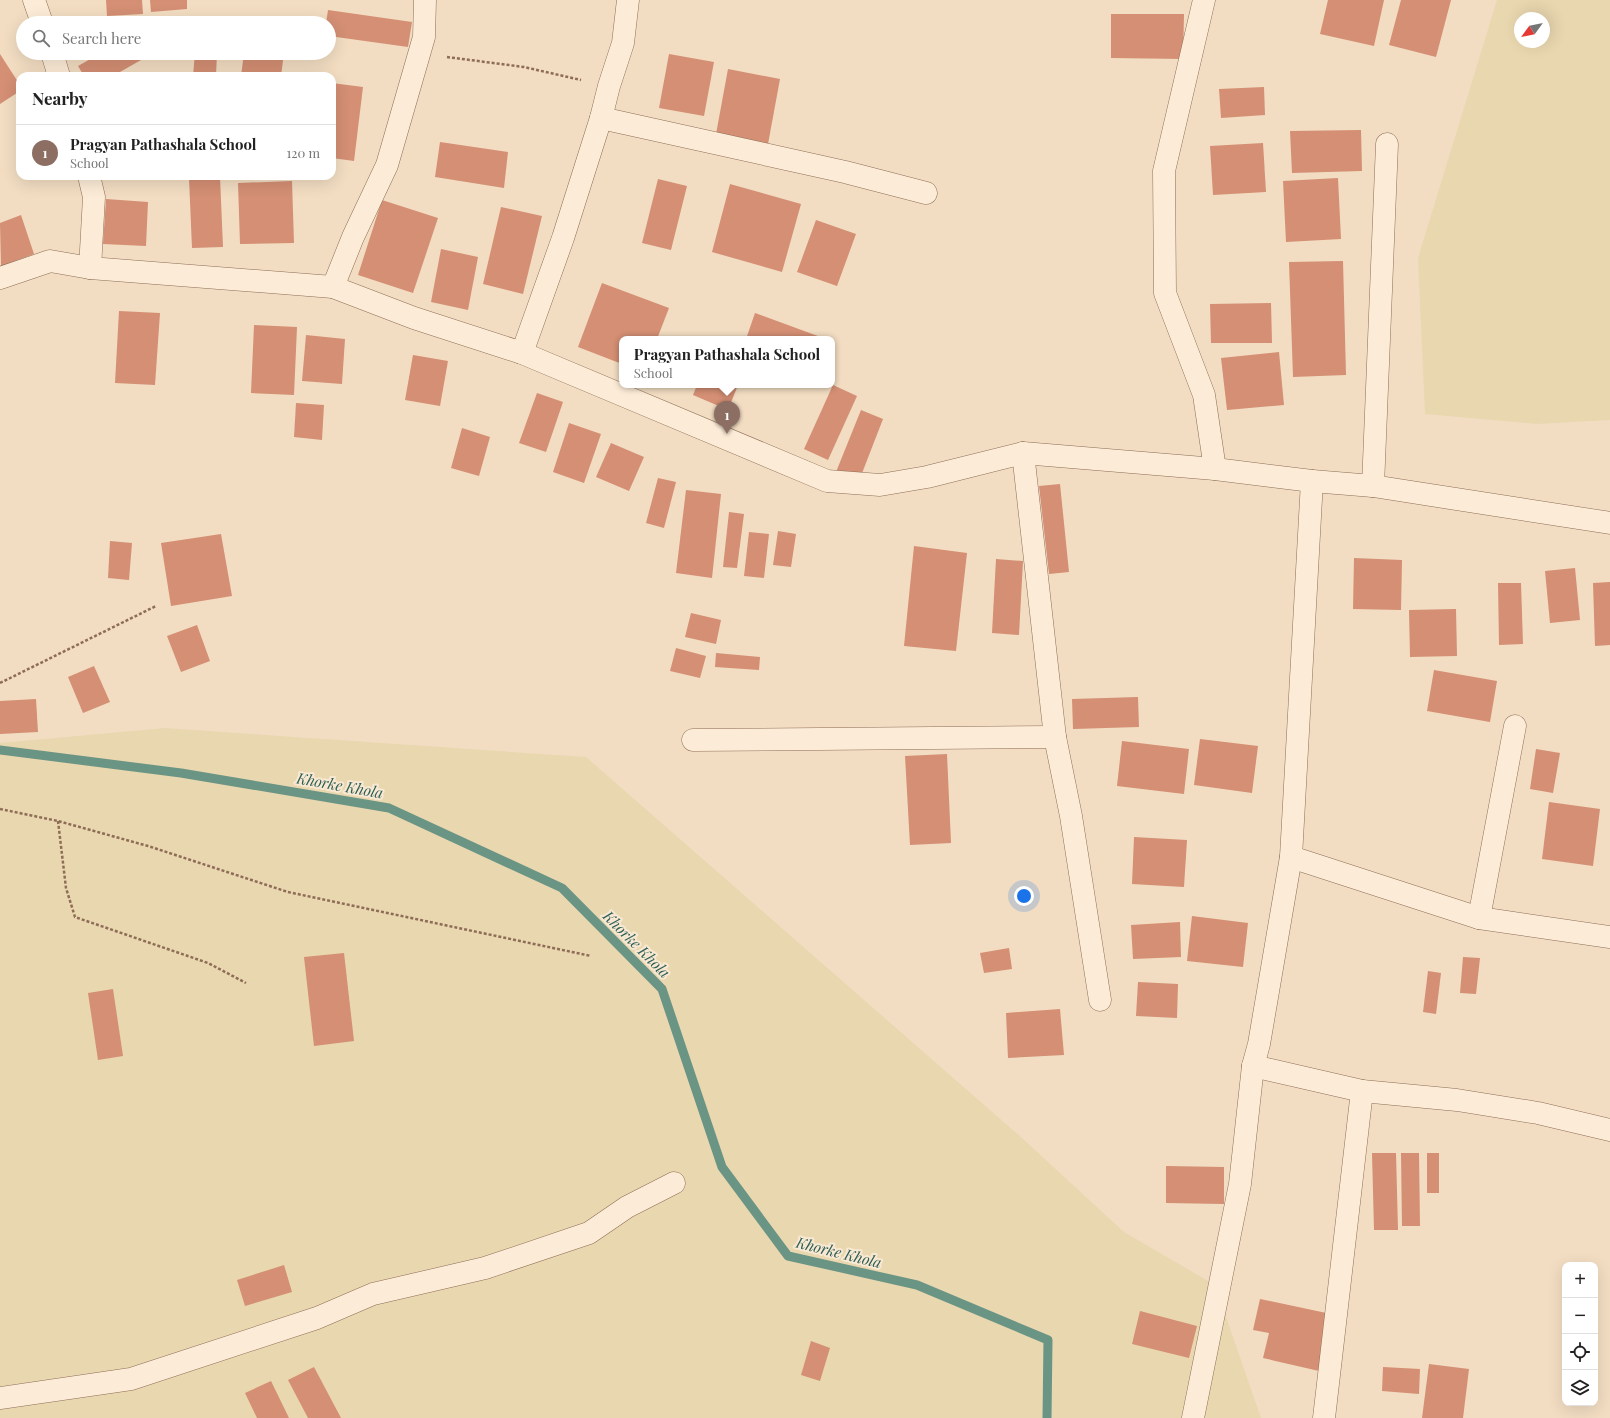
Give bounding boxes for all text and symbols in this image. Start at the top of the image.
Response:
north arrow [1514,12,1550,48]
search box [16,16,336,60]
icon: search [30,27,52,49]
text: Search here [62,28,141,48]
text: Nearby [32,87,87,109]
text: Pragyan Pathashala School [70,134,256,154]
text: 1 [43,144,47,161]
text: 120 m [286,144,320,161]
text: School [70,154,109,171]
popup [619,336,835,388]
text: Pragyan Pathashala School [634,344,820,364]
text: School [634,364,673,381]
pin: 1 [714,401,740,434]
water label: Khorke Khola [294,767,385,802]
your location [1014,886,1034,906]
water label: Khorke Khola [598,905,675,982]
water label: Khorke Khola [793,1231,884,1272]
map controls [1562,1262,1598,1406]
button: + [1562,1262,1598,1298]
button: − [1562,1298,1598,1334]
button: locate [1562,1334,1598,1370]
button: layers [1562,1370,1598,1406]

